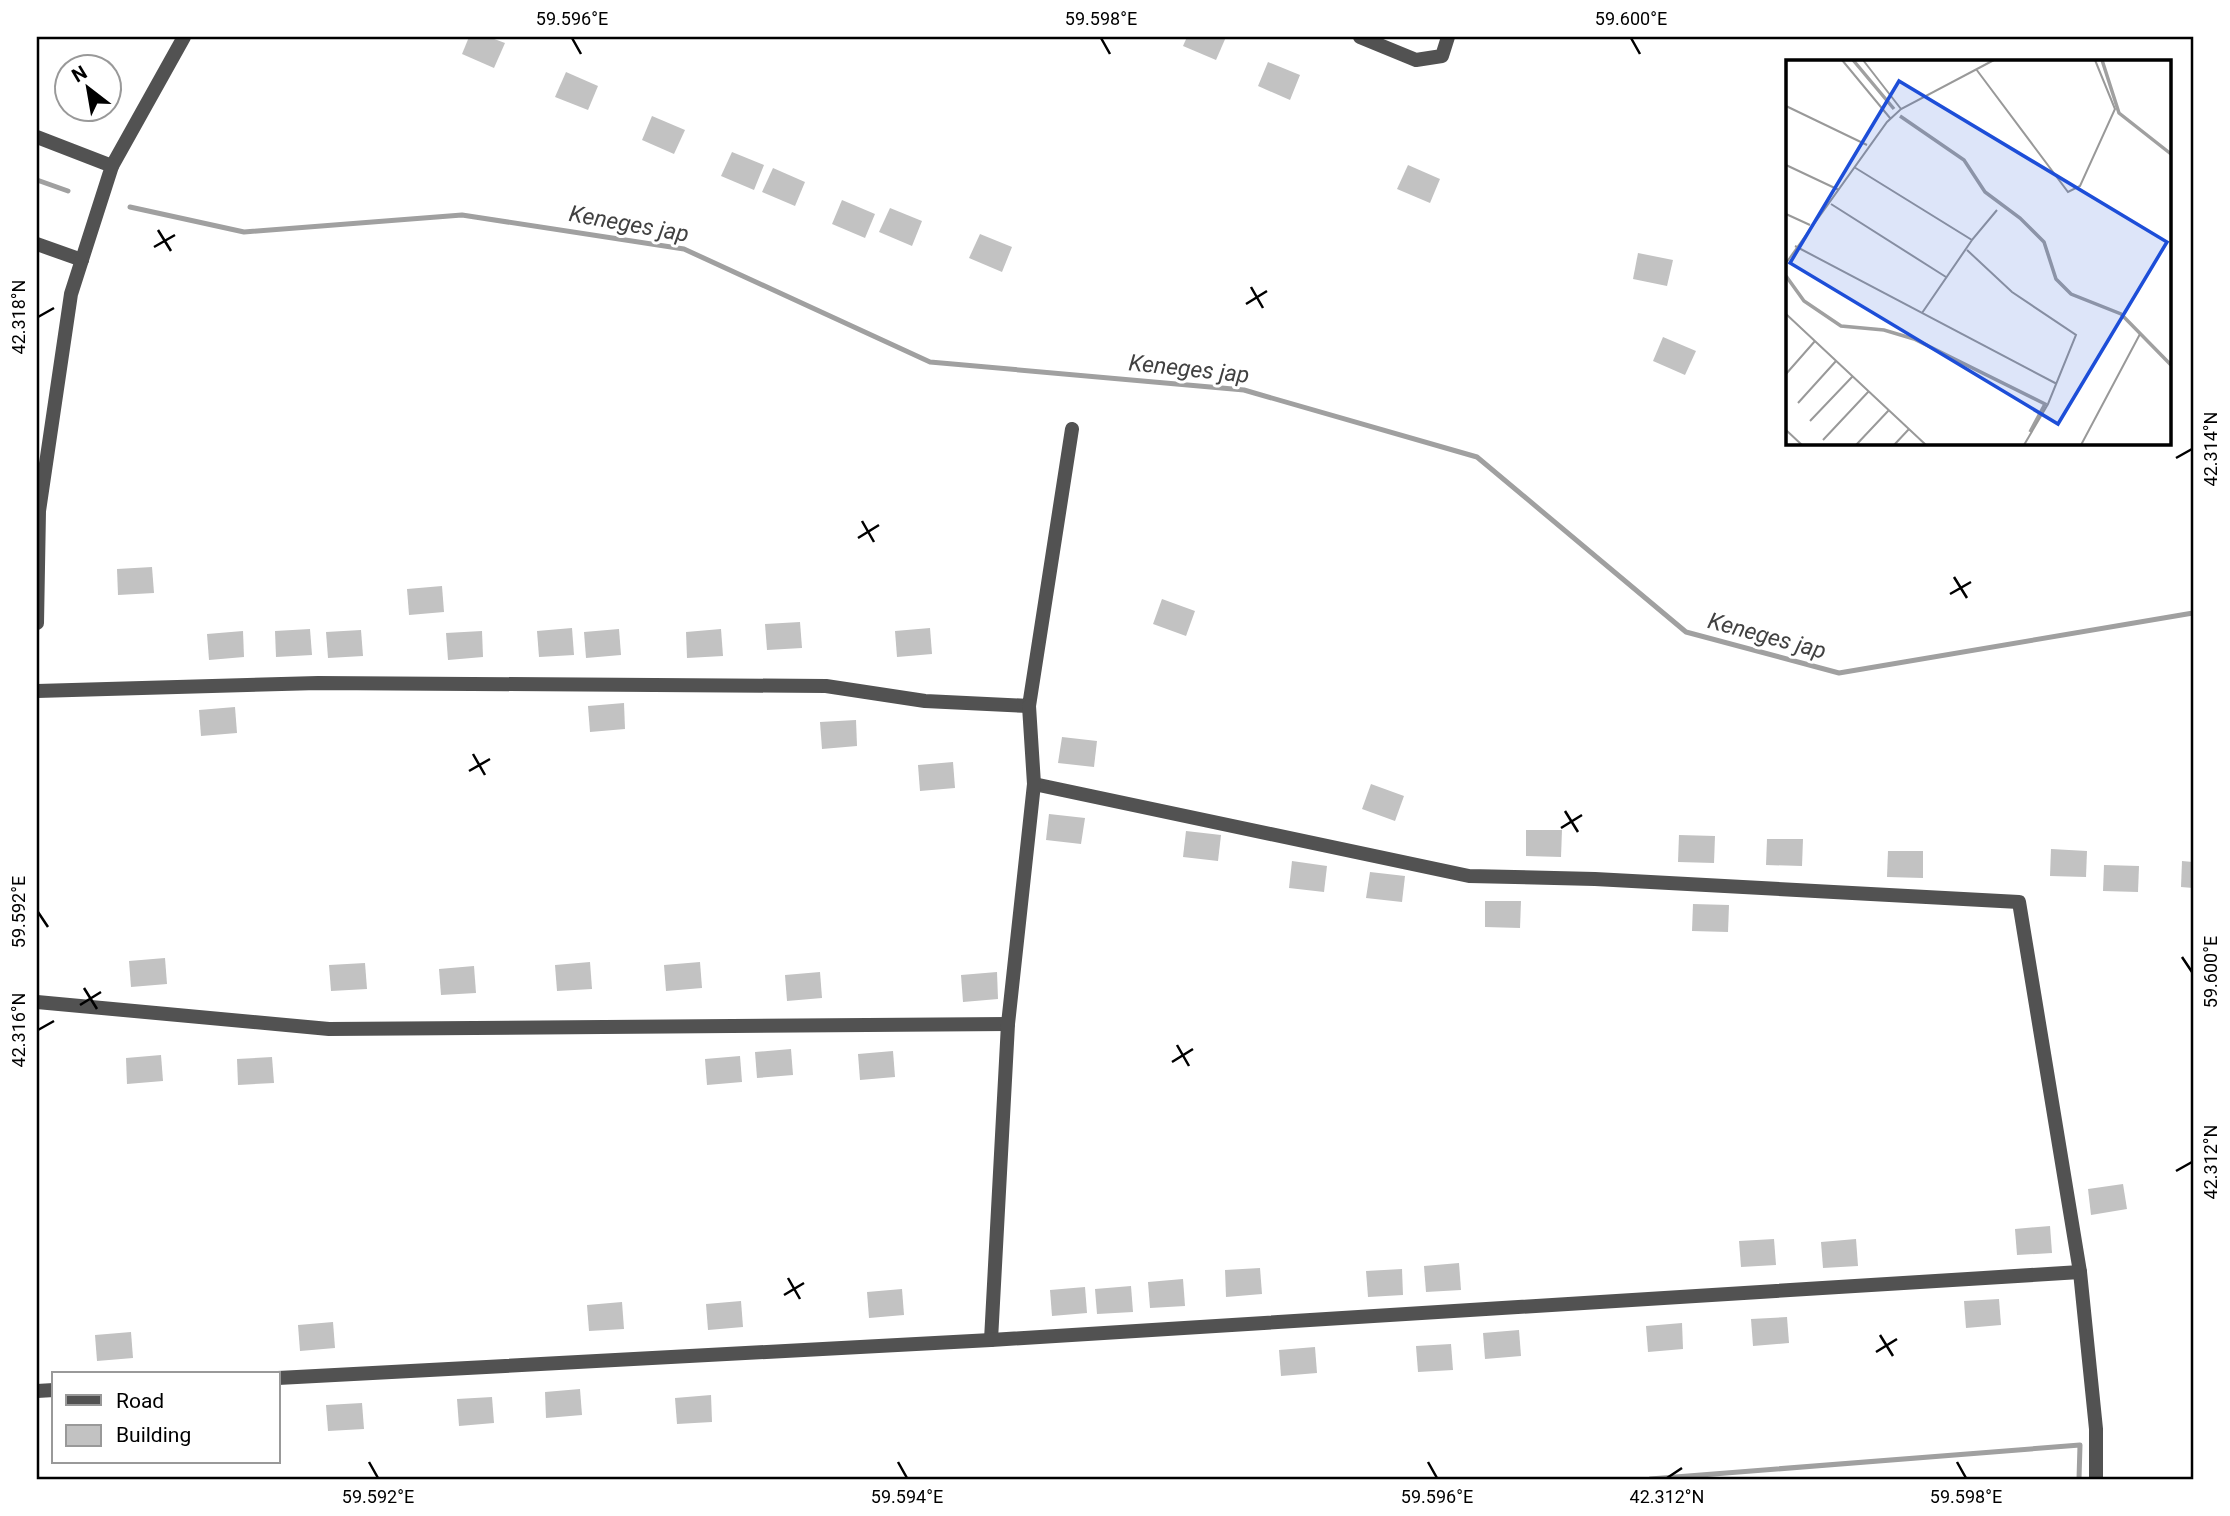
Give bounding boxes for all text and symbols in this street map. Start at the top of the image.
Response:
text: 59.596°E [536,8,608,29]
text: 59.598°E [1065,8,1137,29]
text: 59.600°E [1595,8,1667,29]
north arrow [52,52,122,122]
inset map [1786,60,2170,444]
text: N [68,61,91,87]
water label: Keneges jap [567,200,691,248]
text: 42.318°N [8,280,29,354]
water label: Keneges jap [1127,349,1251,389]
text: 42.314°N [2200,412,2221,486]
water label: Keneges jap [1705,607,1829,665]
text: 59.592°E [8,876,29,948]
text: 59.600°E [2200,936,2221,1008]
text: 42.316°N [8,993,29,1067]
text: 42.312°N [2200,1125,2221,1199]
legend [52,1372,280,1464]
text: Road [116,1389,164,1413]
text: Building [116,1423,191,1447]
text: 59.592°E [342,1486,414,1507]
text: 59.594°E [871,1486,943,1507]
text: 59.596°E [1401,1486,1473,1507]
text: 42.312°N [1630,1486,1704,1507]
text: 59.598°E [1930,1486,2002,1507]

